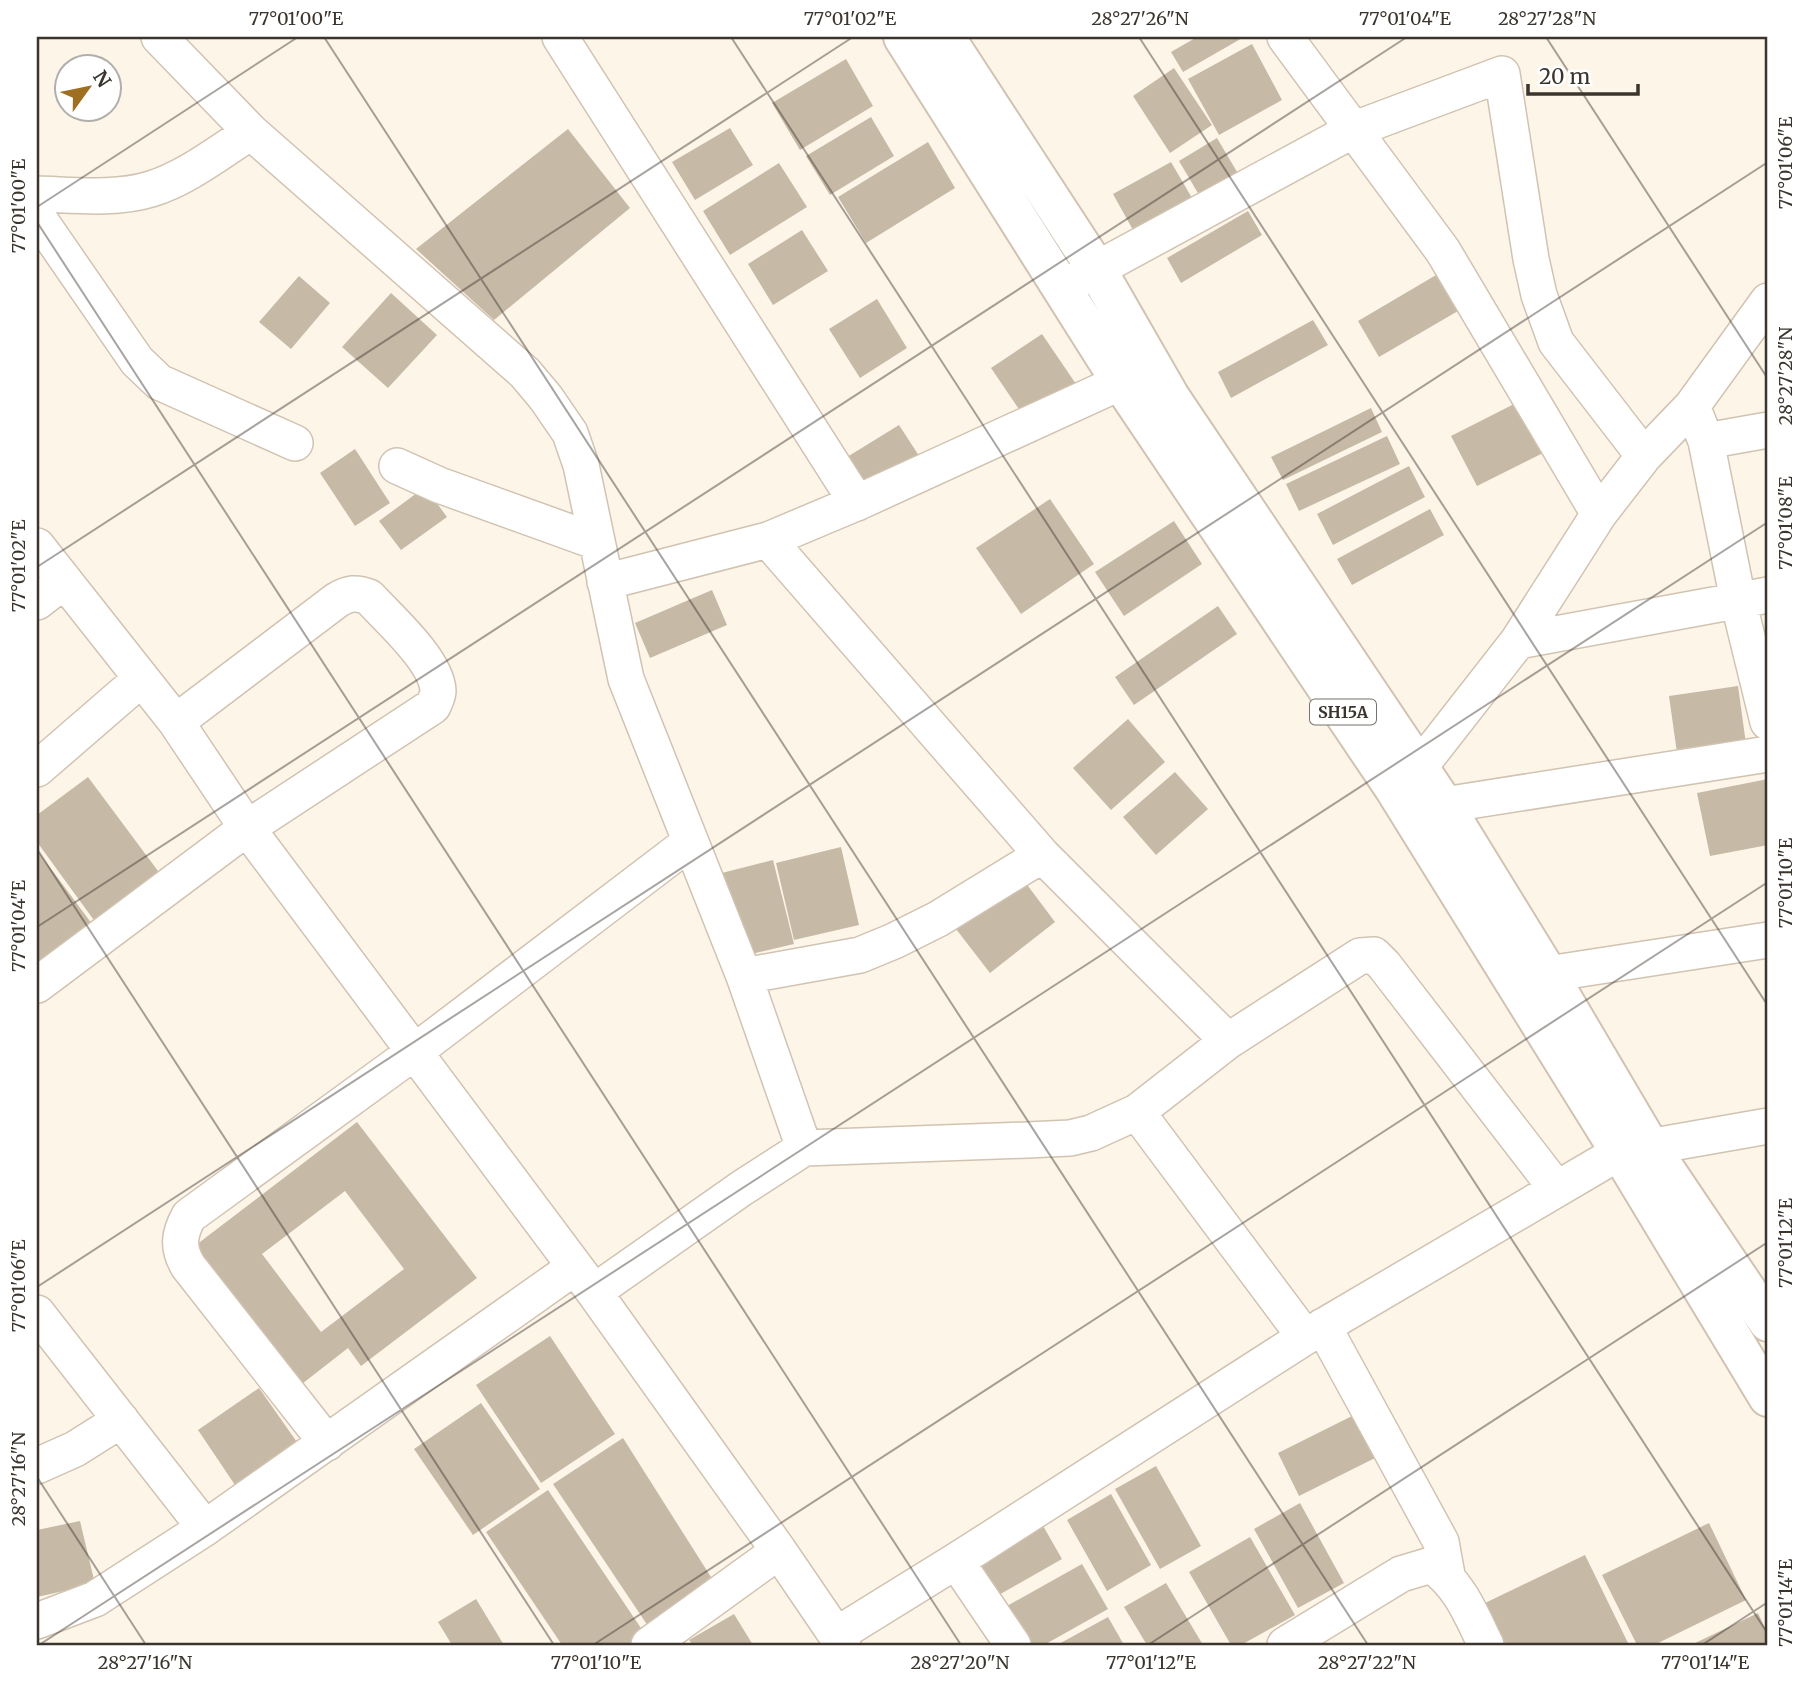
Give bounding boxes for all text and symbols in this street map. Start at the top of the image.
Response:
text: 77°01'00"E [249,7,344,30]
text: 77°01'02"E [804,7,897,30]
text: 28°27'26"N [1091,7,1189,30]
text: 77°01'04"E [1359,7,1452,30]
text: 28°27'28"N [1498,7,1596,30]
north arrow [52,52,122,122]
scale bar [1528,52,1639,96]
text: 20 m [1539,63,1591,90]
text: N [88,66,116,92]
text: 77°01'06"E [1774,116,1797,209]
text: 77°01'00"E [7,158,30,253]
text: 28°27'28"N [1774,327,1797,425]
text: 77°01'08"E [1774,476,1797,570]
text: 77°01'02"E [7,519,30,612]
road number: SH15A [1310,699,1376,724]
text: 77°01'10"E [1774,837,1797,928]
text: 77°01'04"E [7,879,30,972]
text: 77°01'12"E [1774,1197,1797,1288]
text: 77°01'06"E [7,1239,30,1332]
text: 28°27'16"N [7,1432,30,1526]
text: 77°01'14"E [1774,1558,1797,1647]
text: 28°27'16"N [98,1651,192,1674]
text: 77°01'10"E [551,1651,642,1674]
text: 28°27'20"N [910,1651,1010,1674]
text: 77°01'12"E [1106,1651,1197,1674]
text: 28°27'22"N [1318,1651,1416,1674]
text: 77°01'14"E [1661,1651,1750,1674]

